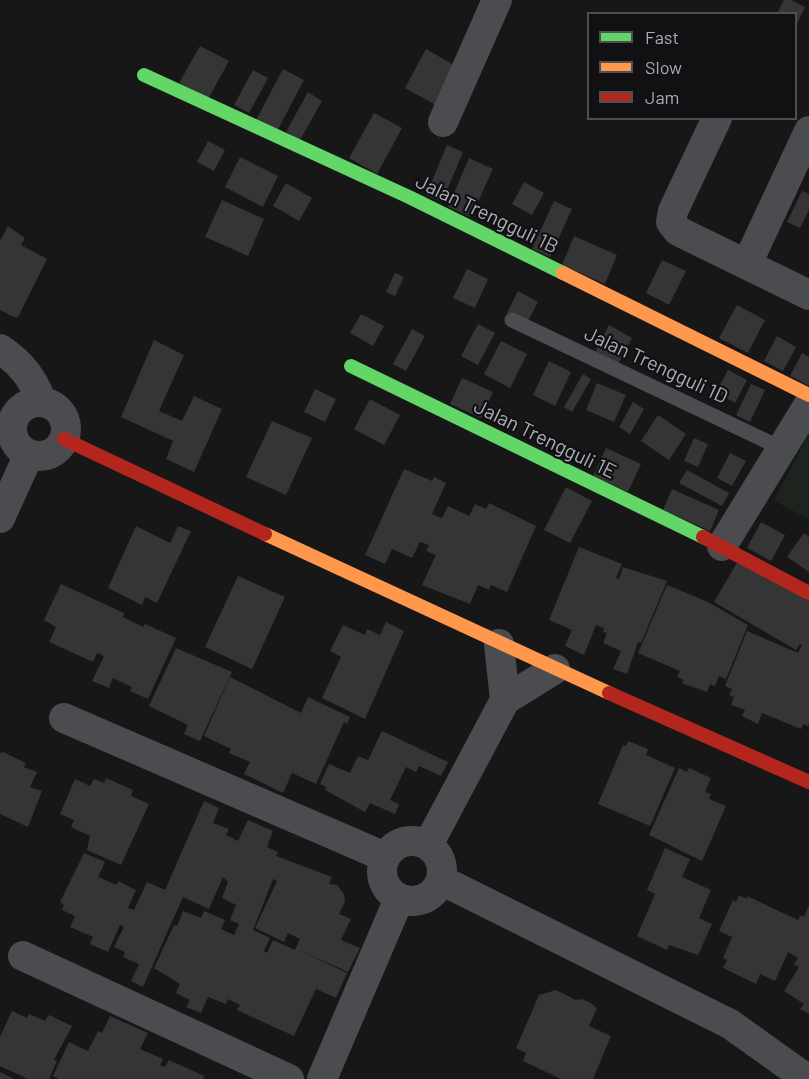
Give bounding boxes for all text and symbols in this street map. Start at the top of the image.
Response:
legend [587,12,797,120]
text: Fast [645,26,679,48]
text: Slow [645,56,682,78]
text: Jam [645,86,679,108]
street label: Jalan Trengguli 1B [412,169,562,259]
street label: Jalan Trengguli 1D [580,321,732,409]
street label: Jalan Trengguli 1E [470,394,620,484]

